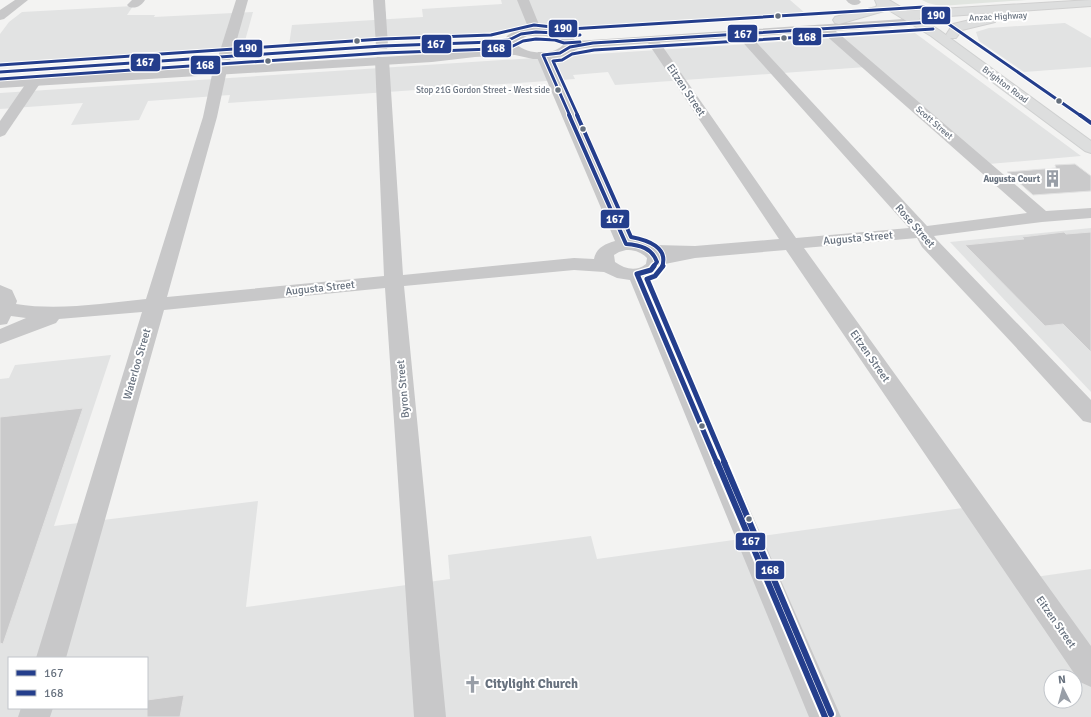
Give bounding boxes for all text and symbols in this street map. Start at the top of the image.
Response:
line badge: 190 [921,6,951,25]
text: 190 [927,9,945,22]
street label: Anzac Highway [969,10,1028,24]
unlabelled marker [773,11,783,21]
line badge: 190 [548,19,578,38]
text: 190 [554,22,572,35]
line badge: 167 [727,24,758,43]
line badge: 168 [792,27,822,46]
text: 167 [734,28,752,41]
text: 168 [798,31,816,44]
unlabelled marker [779,33,789,43]
line badge: 167 [421,34,452,54]
unlabelled marker [352,36,362,46]
text: 167 [427,38,445,51]
line badge: 190 [233,39,263,58]
line badge: 168 [481,39,512,58]
text: 190 [239,42,257,55]
text: 168 [487,42,505,55]
line badge: 167 [130,53,161,72]
line badge: 168 [190,55,221,75]
text: 167 [136,56,154,69]
unlabelled marker [263,56,273,66]
text: 168 [196,59,214,72]
street label: Eitzen Street [664,61,708,119]
street label: Brighton Road [980,64,1030,106]
place label: Stop 21G Gordon Street - West side [416,85,550,96]
marker: Stop 21G Gordon Street - West side [553,85,563,95]
unlabelled marker [1054,96,1064,106]
street label: Scott Street [913,104,955,142]
unlabelled marker [578,124,588,134]
building icon: Augusta Court [1043,169,1063,189]
place label: Augusta Court [983,174,1041,185]
street label: Rose Street [893,202,938,251]
line badge: 167 [600,209,630,229]
text: 167 [606,213,624,226]
street label: Augusta Street [823,228,893,248]
street label: Augusta Street [285,278,356,298]
street label: Waterloo Street [121,327,153,401]
street label: Eitzen Street [847,327,893,385]
street label: Byron Street [394,359,412,419]
unlabelled marker [697,421,707,431]
unlabelled marker [744,514,754,524]
line badge: 167 [735,532,766,551]
text: 167 [742,535,760,548]
line badge: 168 [755,560,785,580]
text: 168 [761,564,779,577]
street label: Eitzen Street [1033,593,1079,651]
legend [8,657,148,709]
text: 167 [44,666,63,681]
north arrow [1043,669,1083,709]
text: N [1058,673,1066,686]
church icon: Citylight Church [462,674,482,694]
place label: Citylight Church [485,676,578,692]
text: 168 [44,686,63,701]

